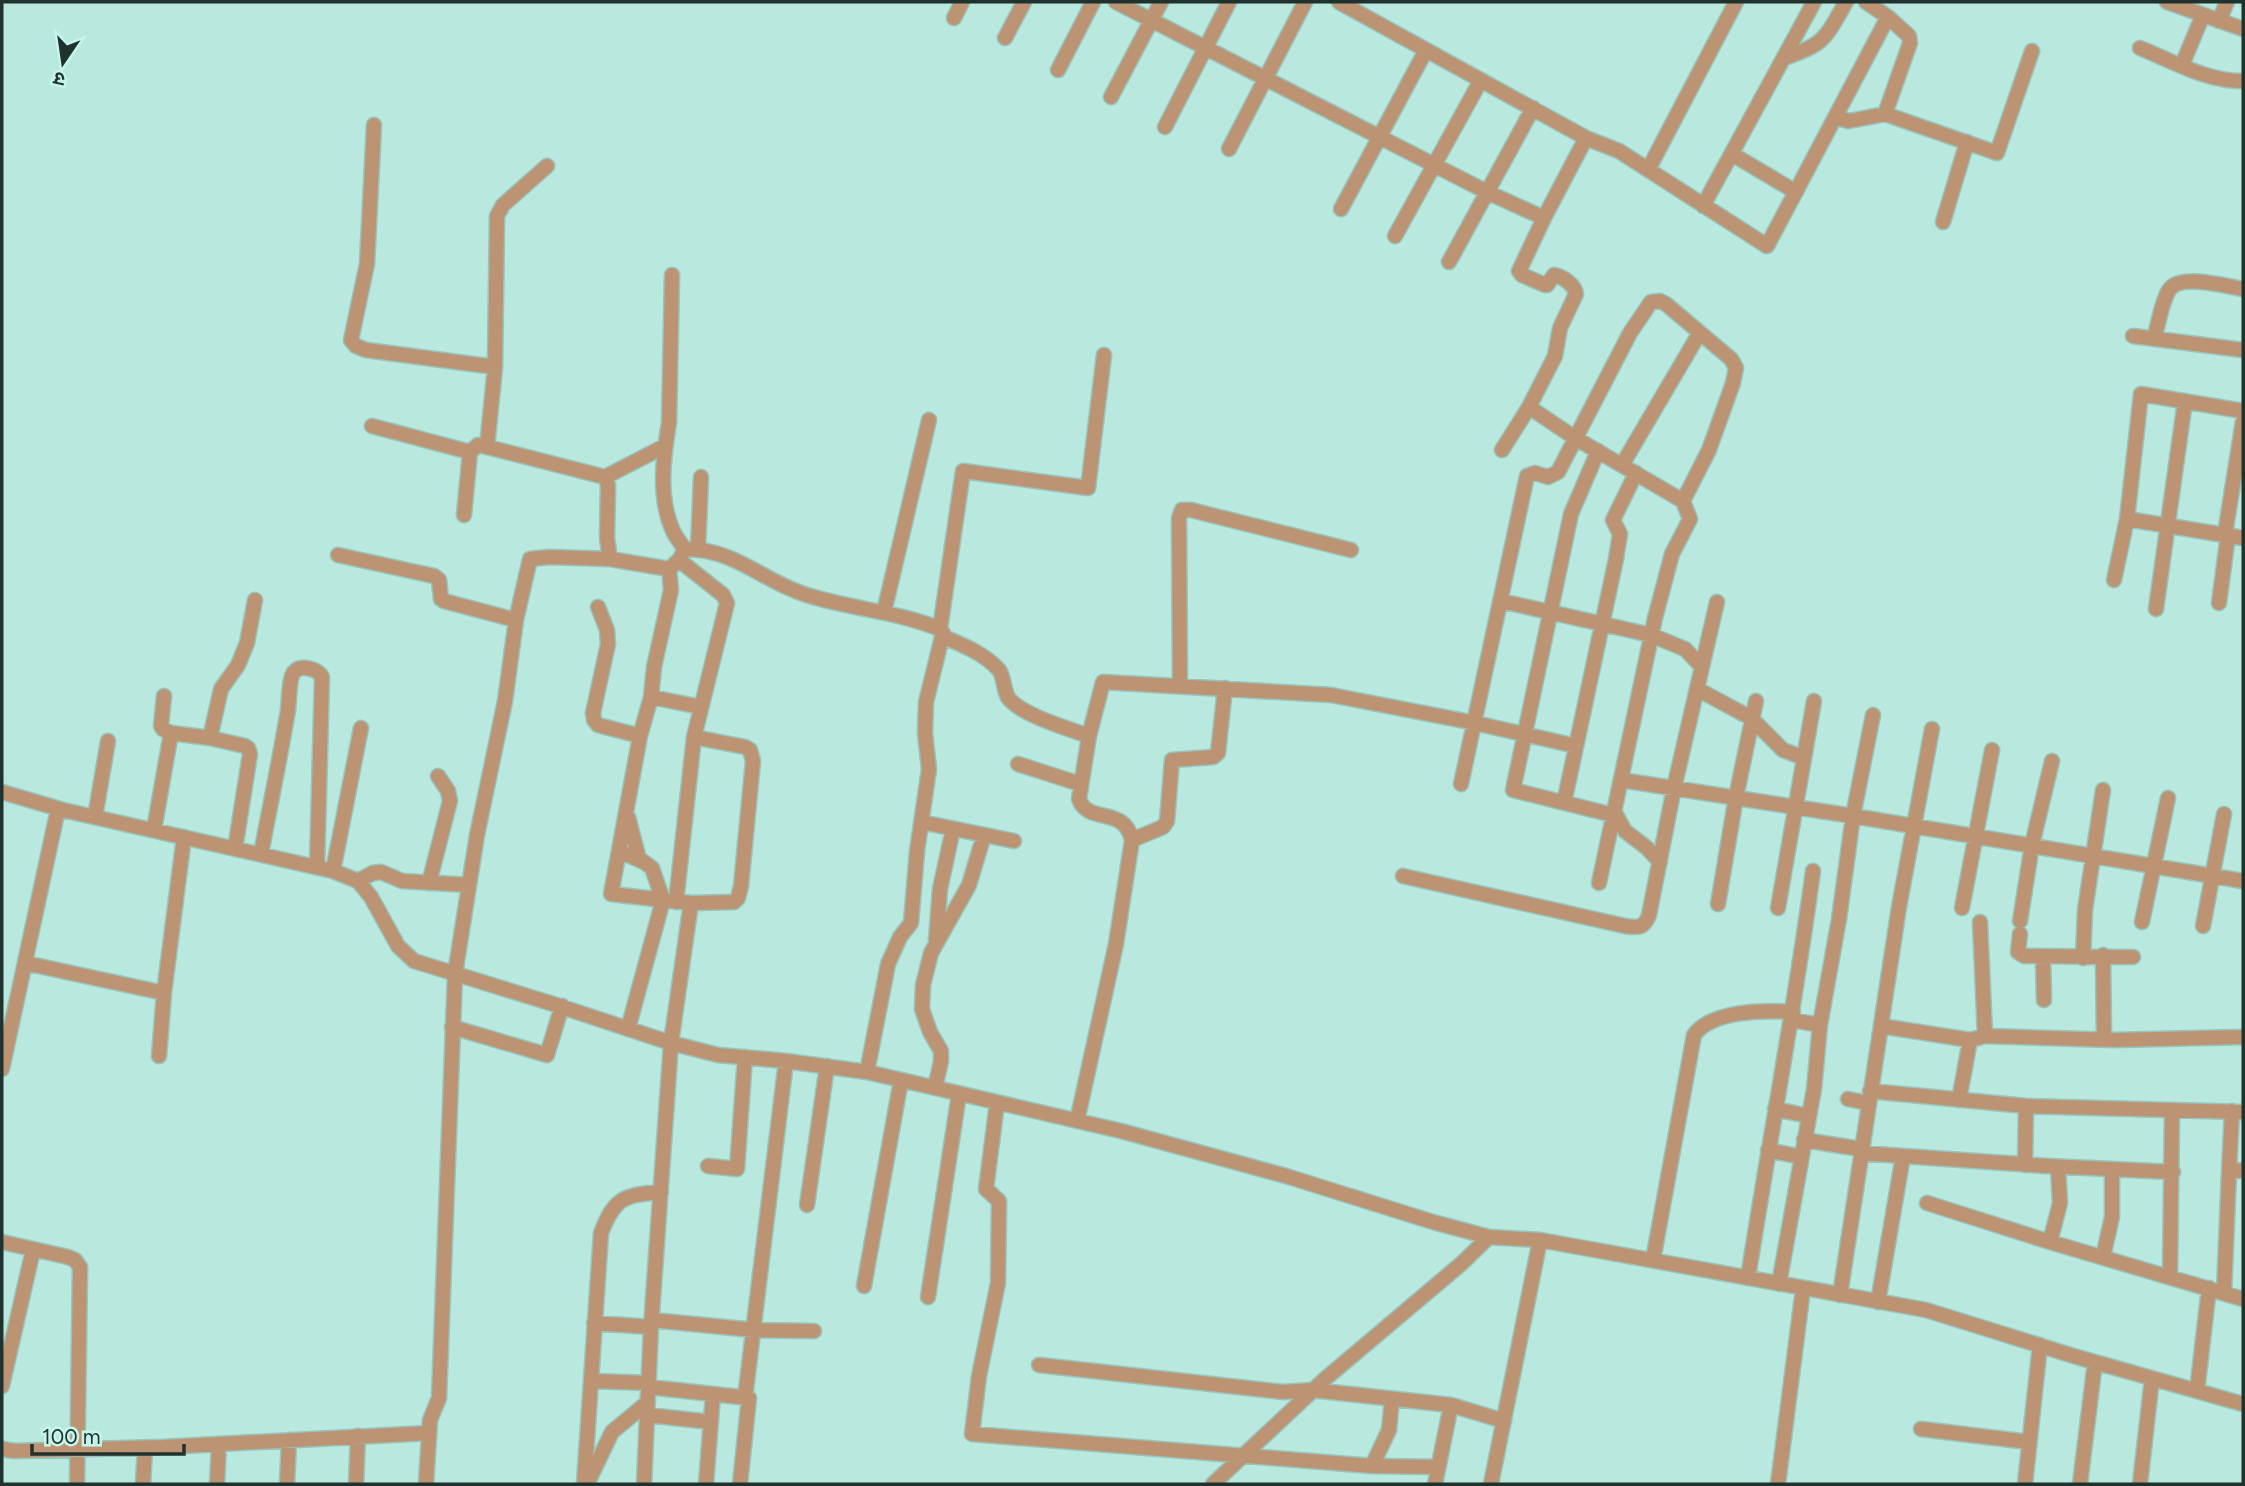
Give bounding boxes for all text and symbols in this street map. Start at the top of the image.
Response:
north arrow [28,28,98,98]
text: उ [50,66,67,92]
scale bar [32,1412,184,1456]
text: 100 m [42,1424,101,1449]

